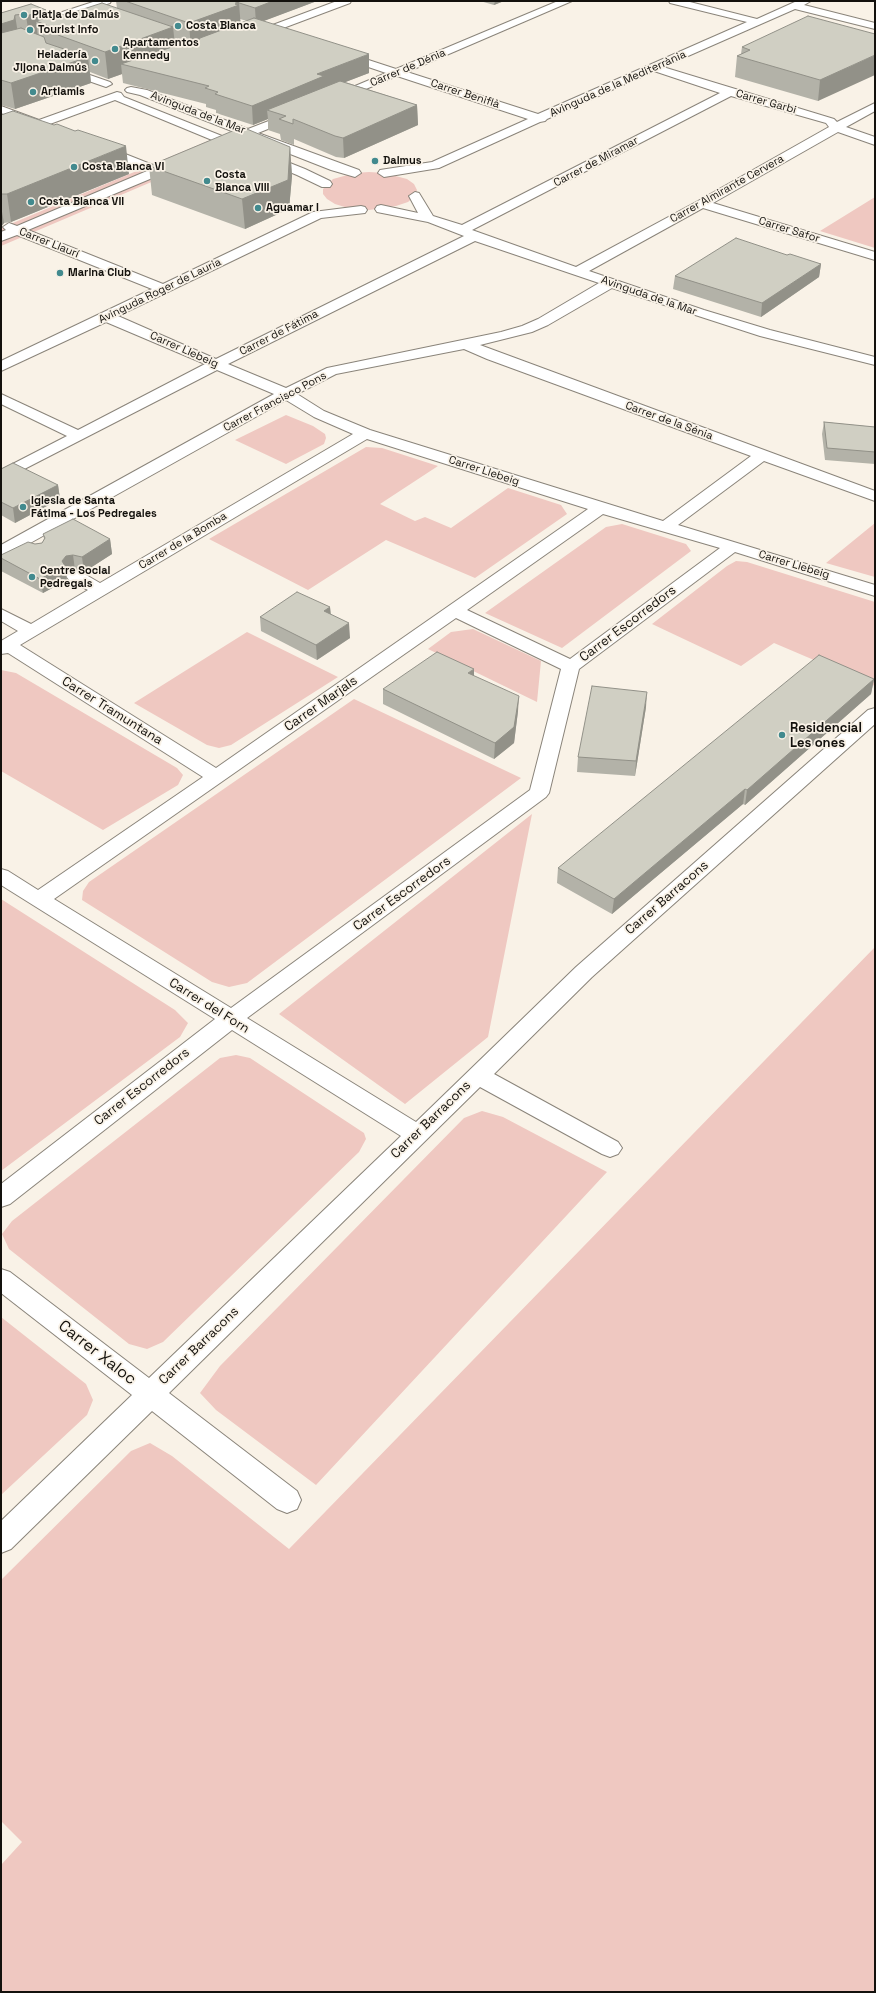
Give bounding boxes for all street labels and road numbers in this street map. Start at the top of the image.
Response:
street label: Carrer de Dénia [368,46,448,90]
street label: Avinguda de la Mediterrània [548,48,688,120]
street label: Carrer Beniflà [429,77,501,111]
street label: Carrer Garbi [734,87,798,117]
street label: Avinguda de la Mar [149,89,247,137]
street label: Carrer de Miramar [551,134,641,190]
street label: Carrer Almirante Cervera [668,152,786,226]
street label: Carrer Safor [757,214,821,246]
street label: Carrer Llaurí [17,225,81,261]
street label: Avinguda Roger de Lauria [96,255,224,327]
street label: Avinguda de la Mar [599,273,699,319]
street label: Carrer de Fátima [237,307,321,359]
street label: Carrer Llebeig [148,329,220,371]
street label: Carrer Francisco Pons [221,369,329,435]
street label: Carrer de la Sénia [623,399,715,443]
street label: Carrer Llebeig [447,453,521,489]
street label: Carrer de la Bomba [137,510,229,572]
street label: Carrer Llebeig [757,548,831,582]
street label: Carrer Escorredors [577,583,679,665]
street label: Carrer Marjals [281,673,361,735]
street label: Carrer Tramuntana [59,674,165,748]
street label: Carrer Escorredors [350,853,454,935]
street label: Carrer Barracons [622,858,712,938]
street label: Carrer del Forn [166,975,252,1037]
street label: Carrer Escorredors [91,1045,193,1129]
street label: Carrer Barracons [388,1078,474,1162]
street label: Carrer Barracons [156,1304,242,1388]
street label: Carrer Xaloc [54,1317,140,1389]

